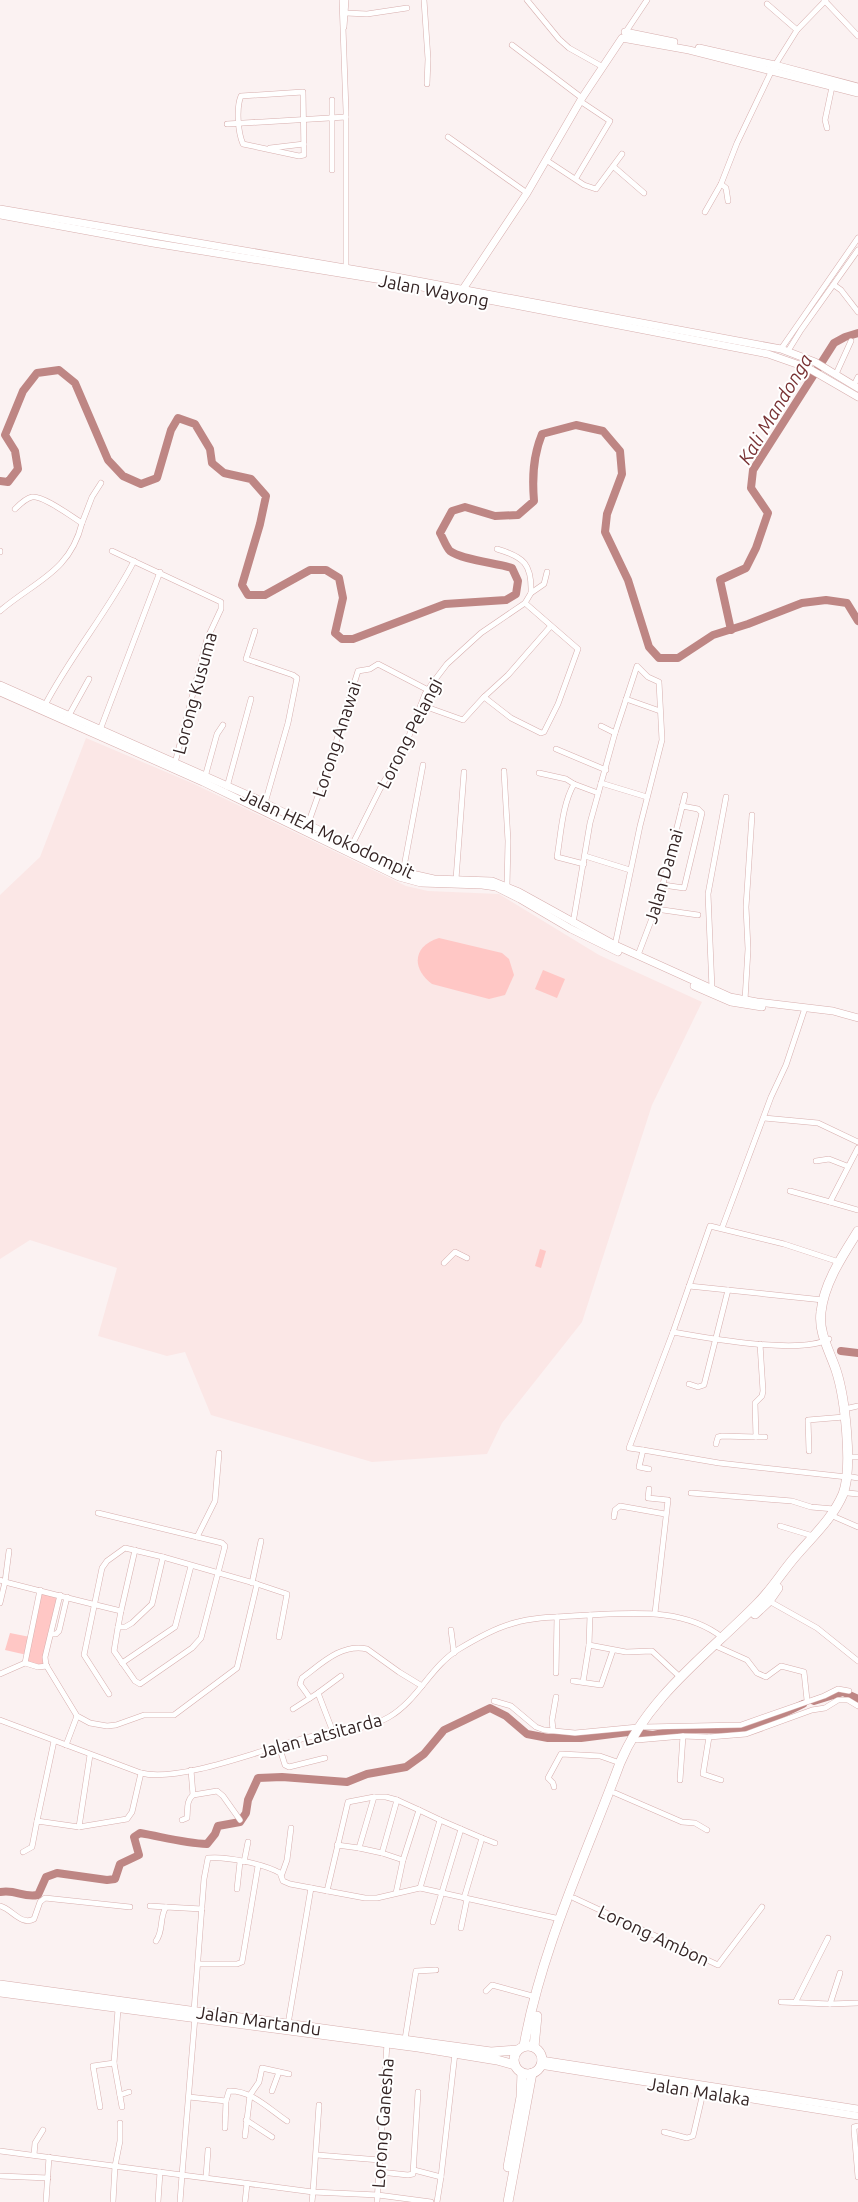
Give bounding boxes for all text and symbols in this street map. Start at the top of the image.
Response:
street label: Jalan Wayong [377,270,491,310]
water label: Kali Mandonga [733,350,817,468]
street label: Lorong Kusuma [168,630,220,756]
street label: Lorong Pelangi [373,674,445,792]
street label: Lorong Anawai [308,679,364,799]
street label: Jalan HEA Mokodompit [238,784,418,882]
street label: Jalan Damai [640,826,686,926]
street label: Jalan Latsitarda [256,1709,384,1761]
street label: Lorong Ambon [595,1901,713,1969]
street label: Jalan Martandu [195,2001,323,2039]
street label: Lorong Ganesha [367,2057,397,2189]
street label: Jalan Malaka [646,2073,752,2109]

